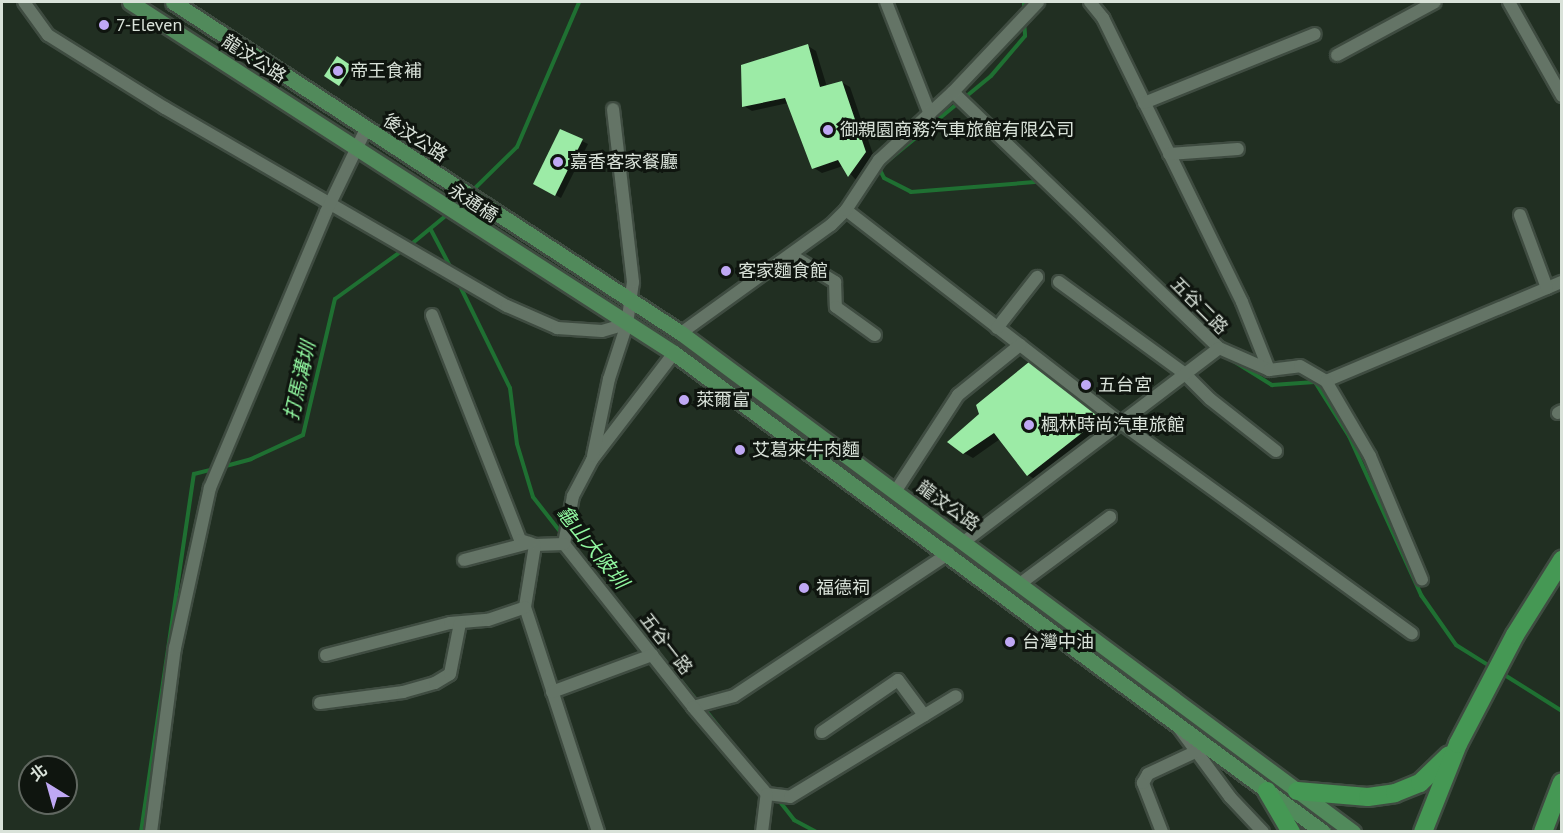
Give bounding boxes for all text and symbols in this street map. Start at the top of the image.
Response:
place label: 7-Eleven [116,14,182,36]
marker: 7-Eleven [97,18,111,32]
street label: 龍汶公路 [218,30,290,88]
place label: 帝王食補 [350,60,422,82]
marker: 帝王食補 [331,64,345,78]
street label: 後汶公路 [379,109,451,167]
place label: 御親園商務汽車旅館有限公司 [840,119,1074,141]
marker: 御親園商務汽車旅館有限公司 [821,123,835,137]
place label: 嘉香客家餐廳 [570,151,678,173]
marker: 嘉香客家餐廳 [551,155,565,169]
street label: 永通橋 [444,179,502,227]
place label: 客家麵食館 [738,260,828,282]
marker: 客家麵食館 [719,264,733,278]
street label: 五谷二路 [1166,273,1232,339]
water label: 打馬溝圳 [279,339,321,423]
place label: 五台宮 [1098,374,1152,396]
marker: 五台宮 [1079,378,1093,392]
place label: 萊爾富 [696,389,750,411]
marker: 萊爾富 [677,393,691,407]
place label: 楓林時尚汽車旅館 [1041,414,1185,436]
marker: 楓林時尚汽車旅館 [1022,418,1036,432]
place label: 艾葛來牛肉麵 [752,439,860,461]
marker: 艾葛來牛肉麵 [733,443,747,457]
street label: 龍汶公路 [913,476,983,536]
water label: 龜山大陂圳 [551,501,633,593]
place label: 福德祠 [816,577,870,599]
marker: 福德祠 [797,581,811,595]
street label: 五谷一路 [635,609,697,679]
place label: 台灣中油 [1022,631,1094,653]
marker: 台灣中油 [1003,635,1017,649]
north arrow [18,755,78,815]
text: 北 [26,759,51,785]

